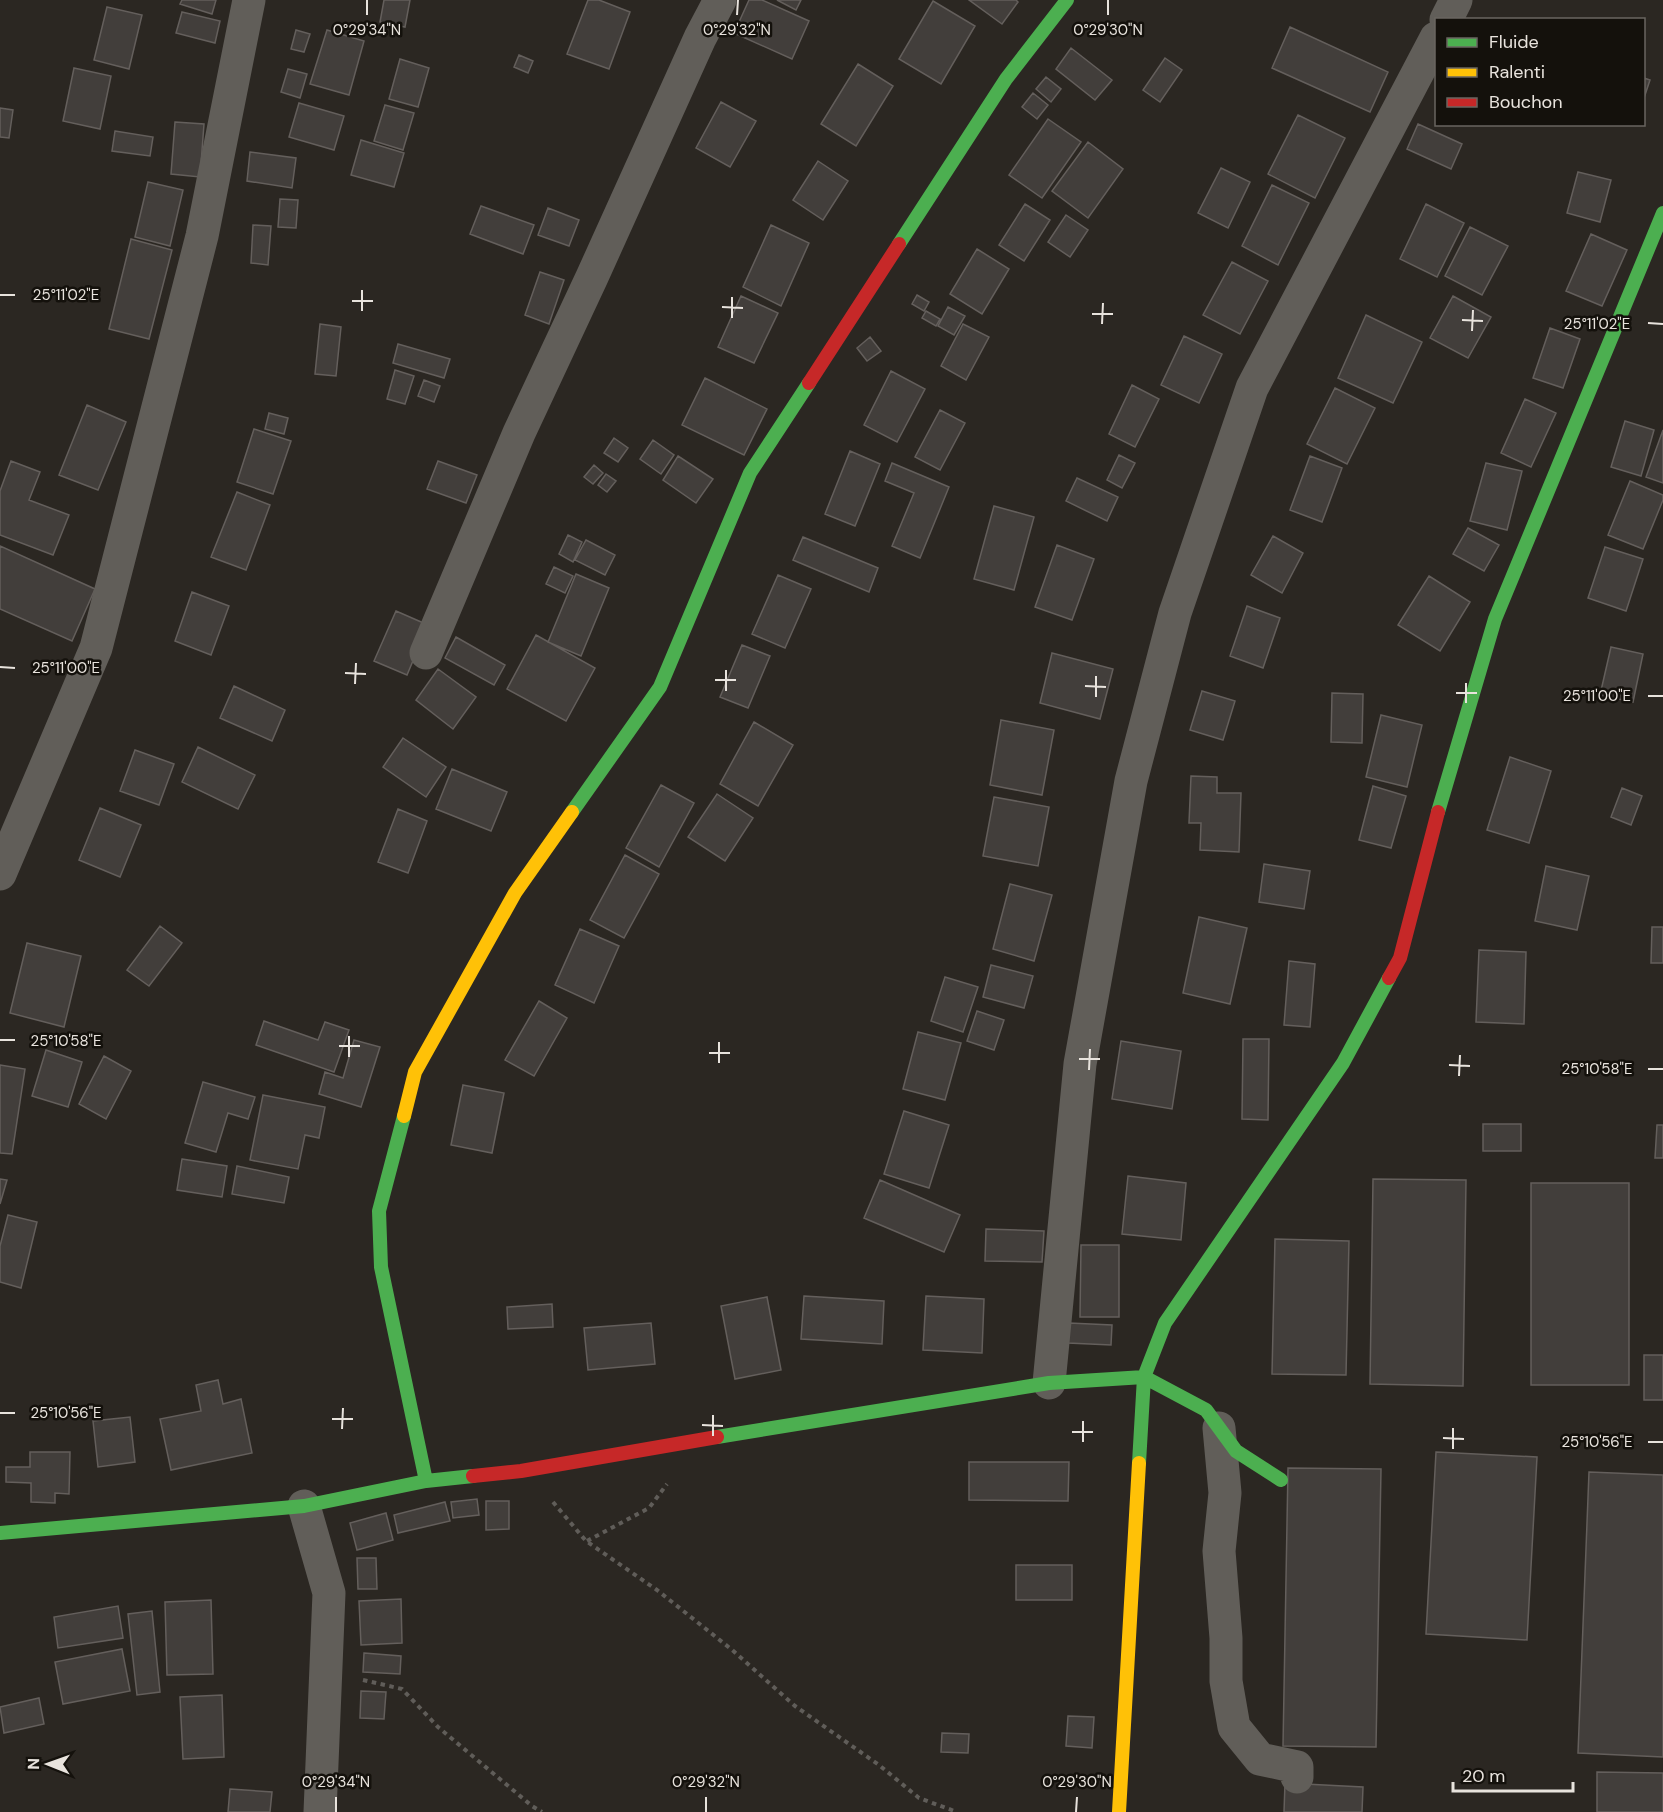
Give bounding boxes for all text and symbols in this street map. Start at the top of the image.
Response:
legend [1435,18,1645,126]
text: 0°29'34"N [333,20,401,40]
text: 0°29'32"N [703,20,771,40]
text: 0°29'30"N [1073,20,1143,40]
text: Fluide [1489,30,1539,54]
text: Ralenti [1489,60,1545,84]
text: Bouchon [1489,90,1563,114]
text: 25°11'02"E [33,285,99,305]
text: 25°11'02"E [1564,314,1630,334]
text: 25°11'00"E [32,658,100,678]
text: 25°11'00"E [1563,686,1631,706]
text: 25°10'58"E [31,1031,101,1051]
text: 25°10'58"E [1562,1059,1632,1079]
text: 25°10'56"E [30,1403,102,1423]
text: 25°10'56"E [1561,1432,1633,1452]
north arrow [18,1734,78,1794]
scale bar [1453,1755,1573,1793]
text: N [23,1758,44,1770]
text: 20 m [1462,1764,1505,1788]
text: 0°29'34"N [302,1772,370,1792]
text: 0°29'32"N [672,1772,740,1792]
text: 0°29'30"N [1042,1772,1112,1792]

